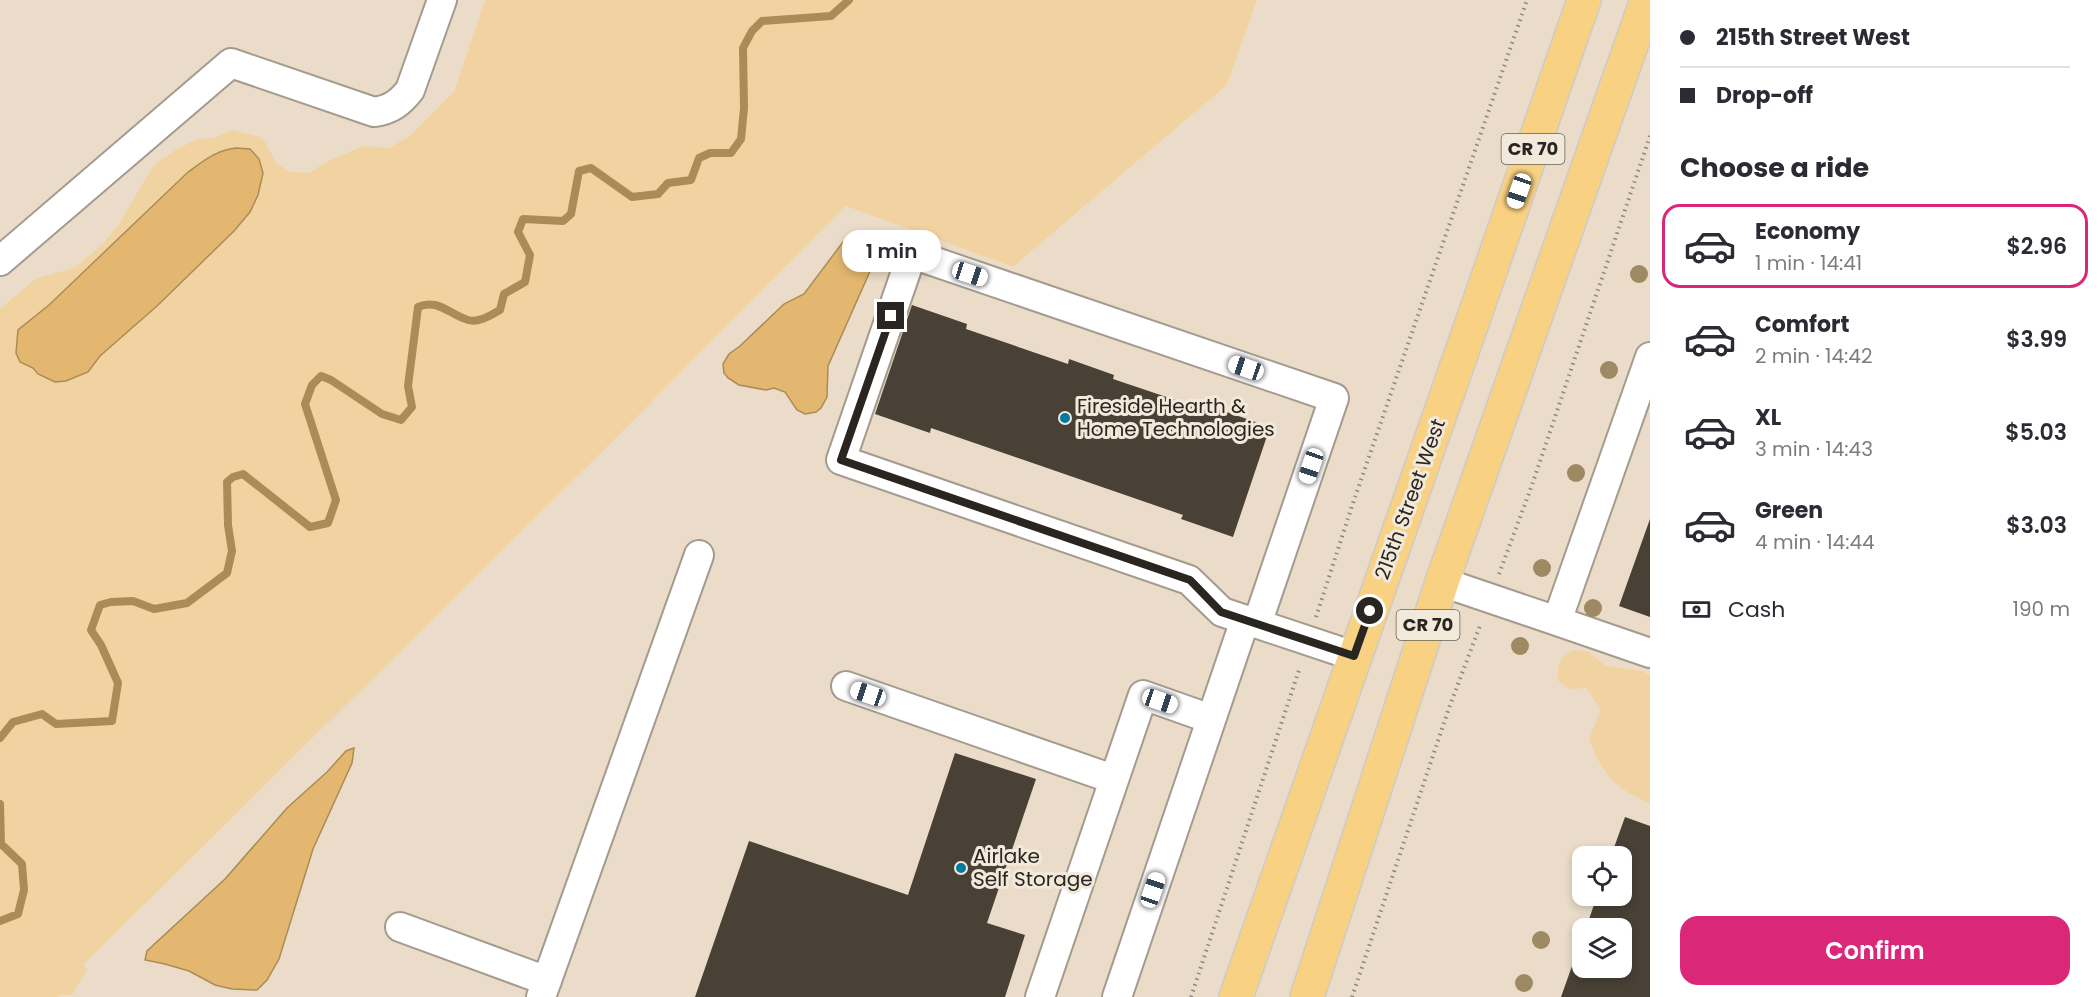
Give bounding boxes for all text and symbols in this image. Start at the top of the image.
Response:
text: 215th Street West [1716,22,1910,53]
text: Drop-off [1716,80,1813,111]
road number: CR 70 [1502,134,1564,164]
text: Choose a ride [1680,149,1869,186]
car [1505,171,1533,211]
text: Economy [1755,216,1860,247]
icon: car [1683,219,1737,273]
callout: 1 min [842,229,940,271]
text: $2.96 [2006,231,2067,262]
text: 1 min [866,237,917,265]
text: 1 min · 14:41 [1755,249,1862,277]
car [950,260,990,288]
route end [877,302,904,329]
text: Comfort [1755,309,1849,340]
icon: car [1683,312,1737,366]
text: $3.99 [2006,324,2067,355]
text: 2 min · 14:42 [1755,342,1872,370]
car [1226,354,1266,382]
place label: Fireside Hearth & Home Technologies [1077,392,1275,443]
text: XL [1755,402,1781,433]
icon: car [1683,405,1737,459]
marker: Fireside Hearth & Home Technologies [1058,411,1072,425]
street label: 215th Street West [1368,415,1452,583]
text: $5.03 [2005,417,2067,448]
text: 3 min · 14:43 [1755,435,1873,463]
car [1297,446,1325,486]
text: Green [1755,495,1823,526]
icon: car [1683,498,1737,552]
text: $3.03 [2006,510,2067,541]
text: 4 min · 14:44 [1755,528,1875,556]
icon: cash [1680,593,1713,626]
text: Cash [1728,594,1785,625]
text: 190 m [2013,595,2070,623]
route start [1356,597,1383,624]
road number: CR 70 [1396,610,1460,640]
car [848,680,888,708]
car [1140,687,1180,715]
place label: Airlake Self Storage [973,842,1093,893]
map controls [1572,846,1632,978]
button: locate [1572,846,1632,906]
marker: Airlake Self Storage [954,861,968,875]
car [1139,870,1167,910]
button: Confirm [1680,916,2070,985]
button: layers [1572,918,1632,978]

